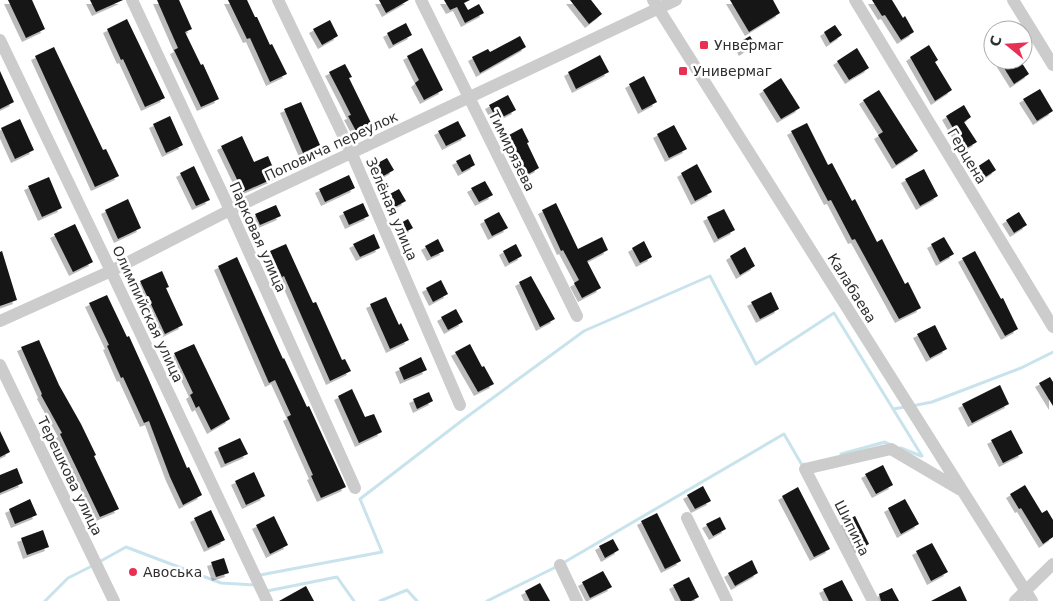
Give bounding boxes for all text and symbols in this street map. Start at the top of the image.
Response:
north arrow [983,20,1033,70]
text: С [986,34,1005,48]
place label: Унвермаг [714,37,784,53]
marker: Унвермаг [698,39,710,51]
place label: Универмаг [693,63,772,79]
marker: Универмаг [677,65,689,77]
street label: Тимирязева [485,107,538,194]
street label: Поповича переулок [262,108,400,184]
street label: Герцена [944,125,990,187]
street label: Зелёная улица [363,155,421,263]
street label: Парковая улица [226,179,290,295]
street label: Олимпийская улица [109,243,187,385]
street label: Калабаева [824,250,880,326]
street label: Терешкова улица [34,413,106,538]
street label: Шипина [831,498,873,558]
place label: Авоська [143,564,202,580]
marker: Авоська [127,566,139,578]

